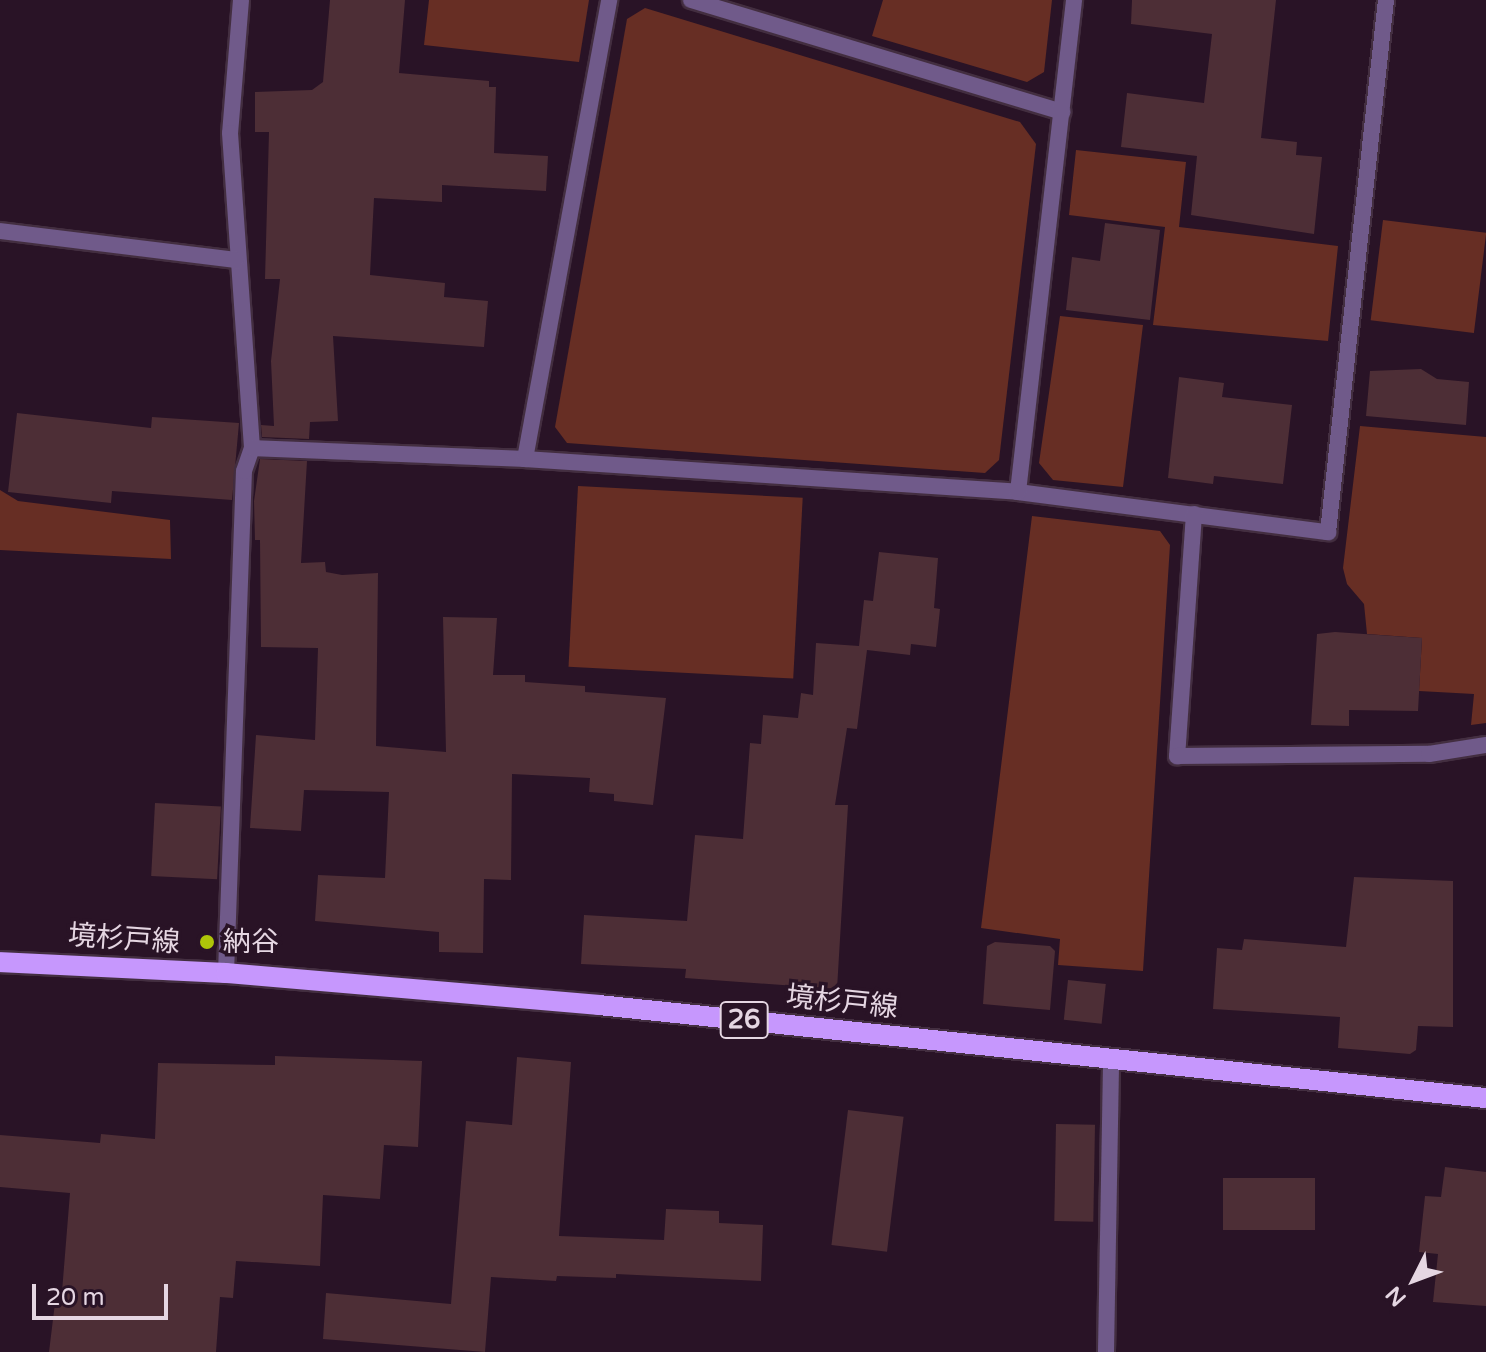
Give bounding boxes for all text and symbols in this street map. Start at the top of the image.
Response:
street label: 境杉戸線 [67,918,181,960]
place label: 納谷 [223,925,279,959]
marker: 納谷 [198,933,216,951]
street label: 境杉戸線 [785,979,899,1025]
road number: 26 [718,998,770,1042]
north arrow [1374,1240,1454,1320]
scale bar [36,1268,172,1318]
text: N [1381,1281,1412,1311]
text: 20 m [46,1283,104,1312]

